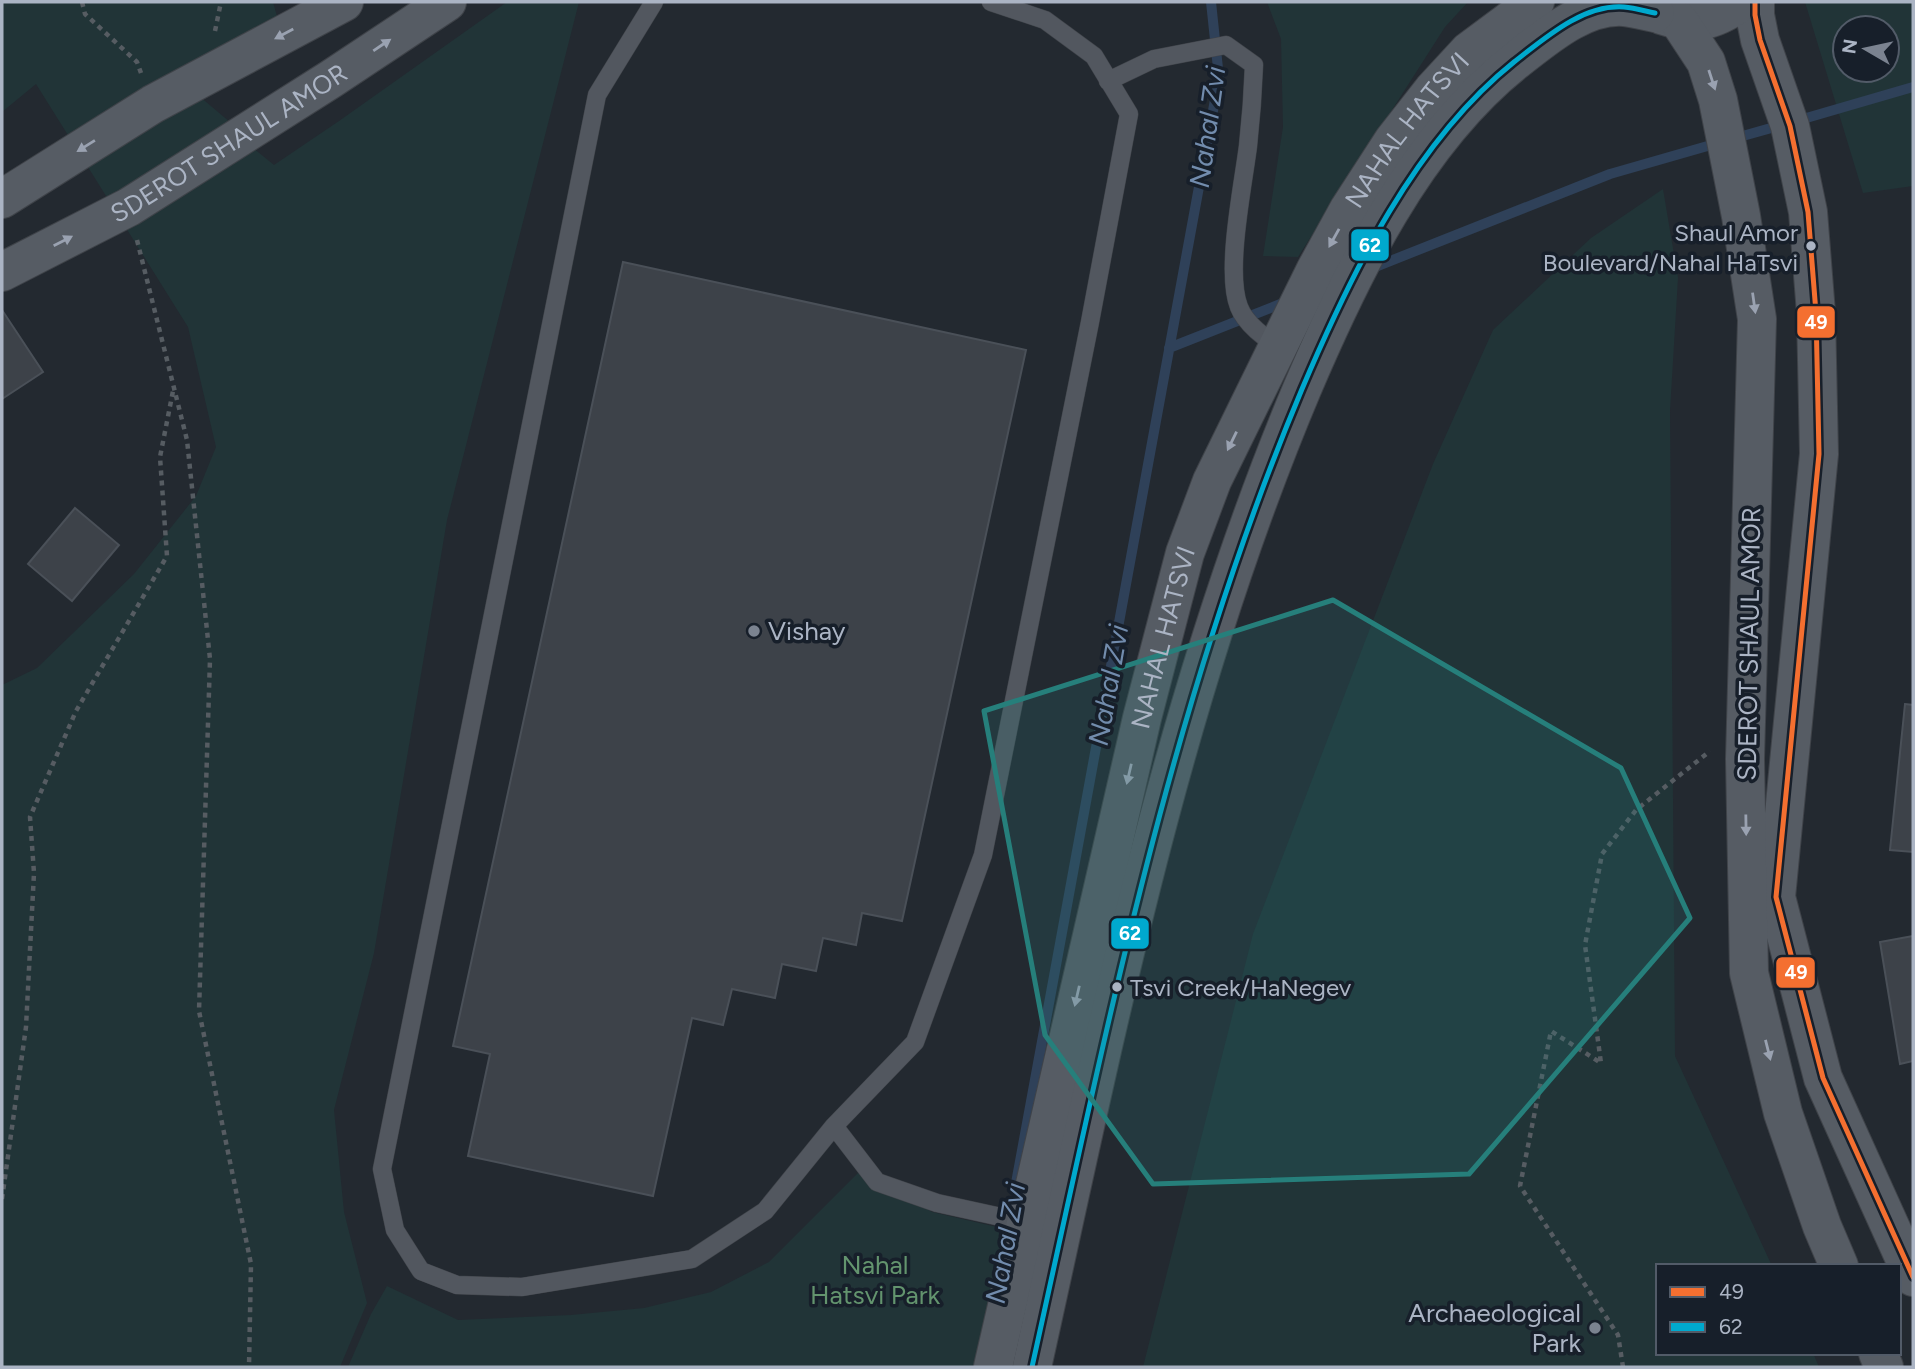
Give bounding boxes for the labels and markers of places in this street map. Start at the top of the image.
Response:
place label: Shaul Amor Boulevard/Nahal HaTsvi [1543,218,1798,277]
marker: Shaul Amor Boulevard/Nahal HaTsvi [1804,239,1818,253]
place label: Vishay [768,615,846,647]
marker: Vishay [746,623,762,639]
place label: Tsvi Creek/HaNegev [1130,973,1352,1002]
marker: Tsvi Creek/HaNegev [1110,980,1124,994]
place label: Archaeological Park [1408,1297,1581,1359]
marker: Archaeological Park [1587,1320,1603,1336]

